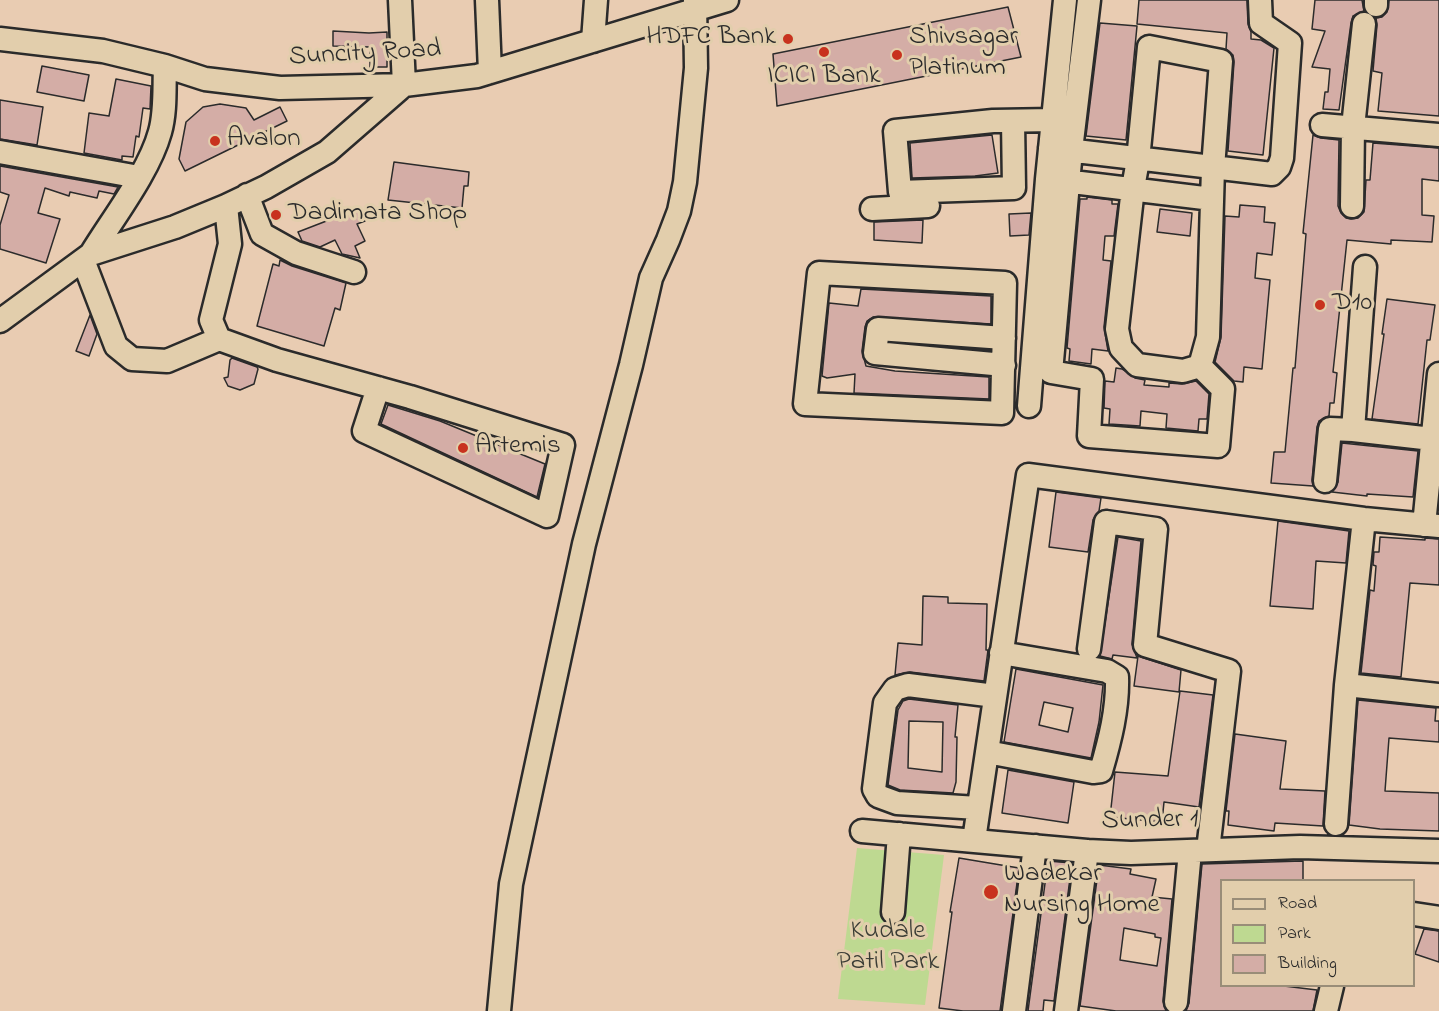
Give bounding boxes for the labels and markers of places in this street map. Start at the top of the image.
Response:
place label: HDFC Bank [646,23,776,55]
place label: Shivsagar Platinum [909,23,1018,86]
marker: HDFC Bank [781,32,795,46]
marker: ICICI Bank [817,45,831,59]
marker: Shivsagar Platinum [890,48,904,62]
place label: ICICI Bank [767,62,881,94]
place label: Avalon [227,125,301,157]
marker: Avalon [208,134,222,148]
place label: Dadimata Shop [288,199,467,231]
marker: Dadimata Shop [269,208,283,222]
place label: D10 [1332,289,1372,321]
marker: D10 [1313,298,1327,312]
place label: Artemis [475,432,561,464]
marker: Artemis [456,441,470,455]
place label: Wadekar Nursing Home [1004,860,1160,923]
marker: Wadekar Nursing Home [982,883,1000,901]

